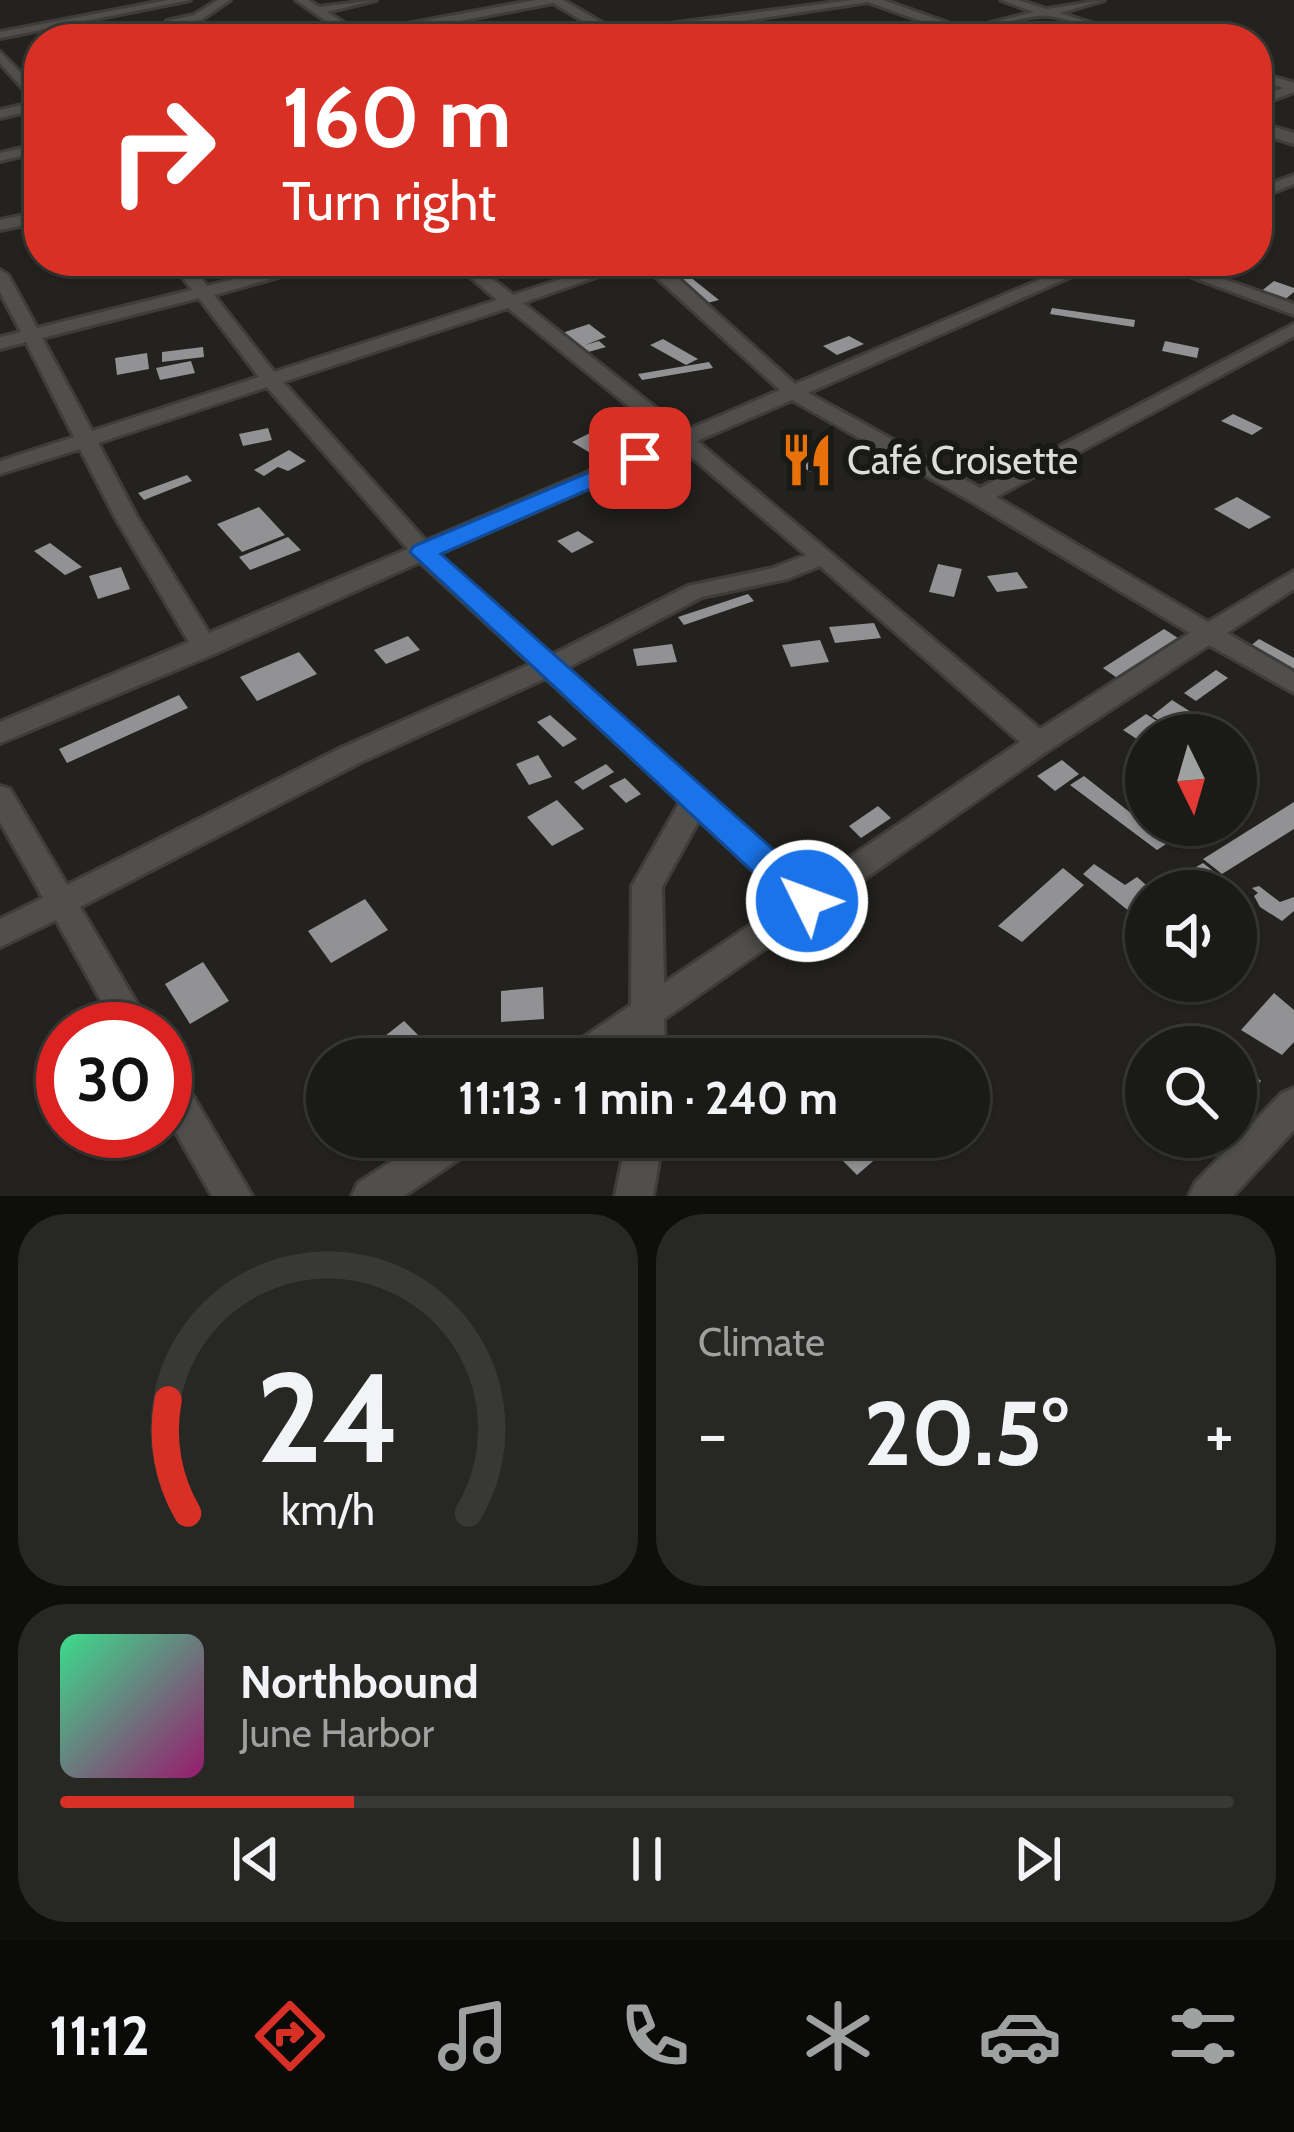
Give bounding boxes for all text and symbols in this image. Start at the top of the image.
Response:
text: 160 m [282,66,511,168]
icon: right [84,72,240,228]
text: Turn right [282,168,496,234]
pin [589,407,691,509]
icon: arrive [607,425,673,491]
restaurant icon: Café Croisette [778,431,836,489]
place label: Café Croisette [847,436,1078,484]
north arrow [1125,714,1257,846]
map controls [1125,714,1257,1158]
position arrow [744,838,870,964]
button: sound [1125,870,1257,1002]
speed limit sign: 30 [36,1002,192,1158]
button: search [1125,1026,1257,1158]
text: 11:13 · 1 min · 240 m [458,1071,838,1125]
text: Climate [698,1318,825,1366]
text: 24 [256,1342,400,1493]
text: 20.5° [864,1378,1068,1488]
text: − [698,1393,727,1474]
text: + [1205,1393,1234,1474]
text: km/h [281,1484,375,1536]
text: Northbound [240,1655,479,1709]
text: June Harbor [240,1709,434,1757]
icon: previous [223,1826,289,1892]
icon: pause [614,1826,680,1892]
icon: next [1005,1826,1071,1892]
icon: directions [248,1994,332,2078]
icon: music [431,1994,515,2078]
icon: phone [613,1994,697,2078]
icon: climate [796,1994,880,2078]
icon: car [978,1994,1062,2078]
icon: filters [1161,1994,1245,2078]
text: 11:12 [49,2003,150,2069]

